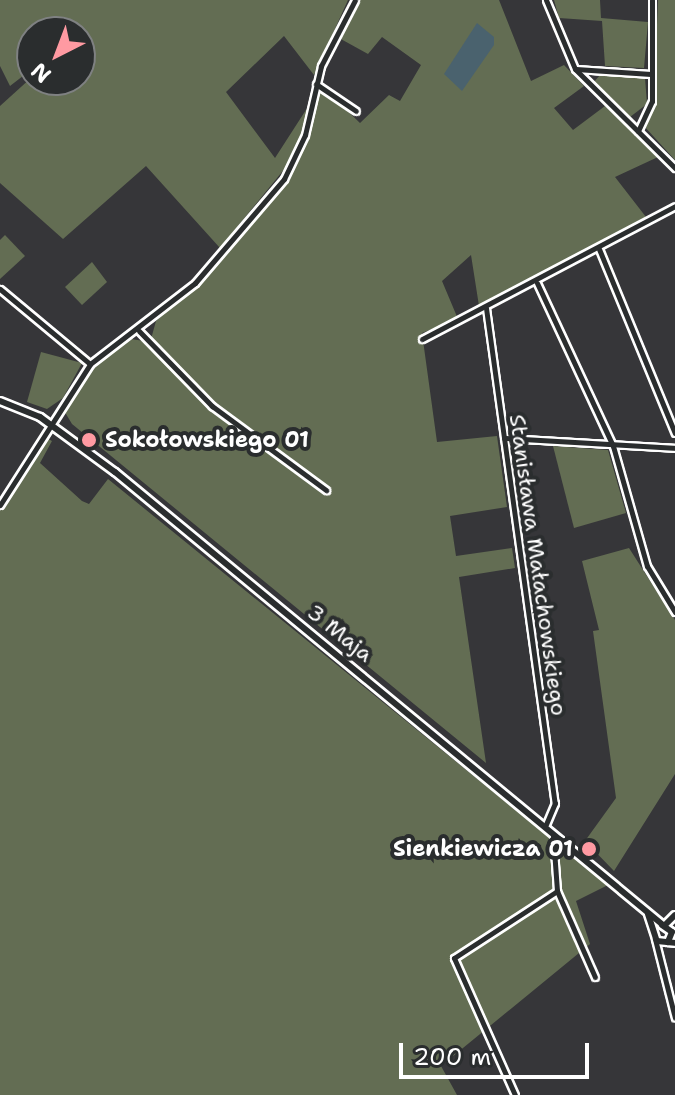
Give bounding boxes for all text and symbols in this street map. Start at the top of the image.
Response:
north arrow [16,16,96,96]
text: N [25,56,57,89]
street label: Stanisława Małachowskiego [504,413,572,717]
place label: Sokołowskiego 01 [105,427,309,453]
marker: Sokołowskiego 01 [80,431,98,449]
street label: 3 Maja [302,599,378,667]
place label: Sienkiewicza 01 [393,836,573,862]
marker: Sienkiewicza 01 [580,840,598,858]
scale bar [403,1027,593,1077]
text: 200 m [413,1041,491,1073]

